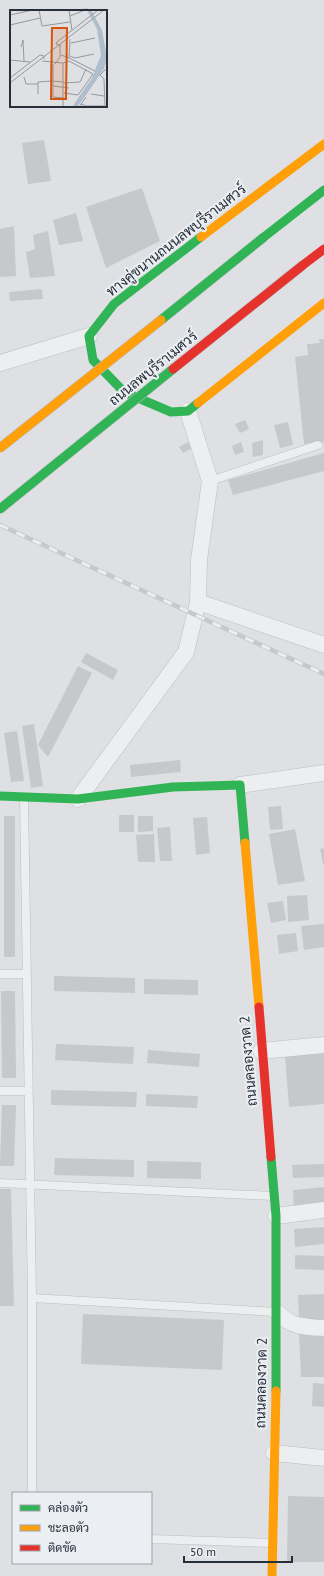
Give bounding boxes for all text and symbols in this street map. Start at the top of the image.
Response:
inset map [10,10,107,107]
street label: ทางคู่ขนานถนนลพบุรีราเมศวร์ [102,180,250,301]
street label: ถนนลพบุรีราเมศวร์ [105,327,202,410]
street label: ถนนคลองวาด 2 [235,1015,261,1107]
street label: ถนนคลองวาด 2 [251,1337,271,1429]
legend [12,1492,152,1564]
text: คล่องตัว [48,1500,88,1515]
text: ชะลอตัว [48,1520,89,1535]
scale bar [184,1538,292,1564]
text: ติดขัด [48,1540,77,1555]
text: 50 m [190,1544,216,1559]

